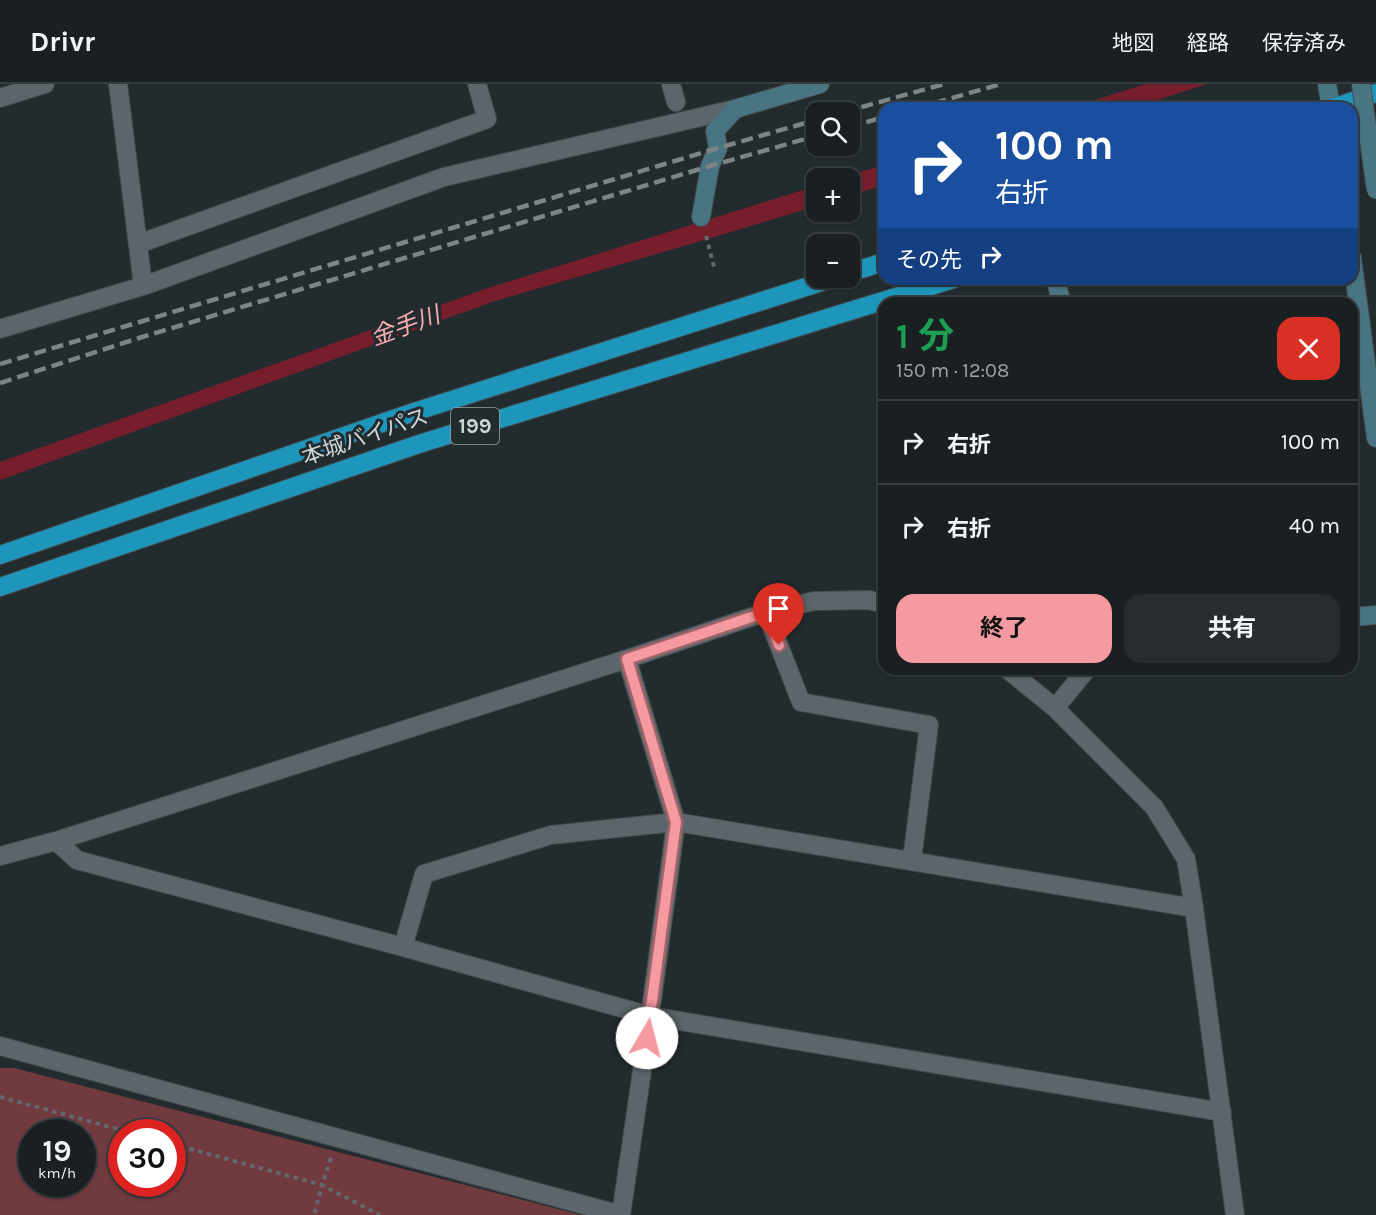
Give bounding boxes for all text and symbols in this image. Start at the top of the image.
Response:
text: Drivr [30,25,95,58]
text: 地図 [1112,31,1154,55]
text: 経路 [1187,31,1229,55]
text: 保存済み [1262,31,1346,55]
map controls [806,102,860,288]
button: search [806,102,860,156]
text: 100 m [995,120,1114,170]
icon: right [896,126,974,204]
button: + [806,168,860,222]
text: 右折 [995,177,1049,209]
button: − [806,234,860,288]
icon: right [974,240,1007,273]
text: その先 [896,247,962,273]
water label: 金手川 [366,300,446,351]
text: 1 分 [896,315,954,357]
button: close [1277,317,1340,380]
text: 150 m · 12:08 [896,359,1009,382]
street label: 本城バイパス [299,403,431,471]
road number: 199 [451,408,499,444]
icon: right [896,426,929,459]
text: 100 m [1281,429,1340,455]
text: 右折 [947,432,991,458]
icon: right [896,510,929,543]
text: 40 m [1289,513,1340,539]
text: 右折 [947,516,991,542]
pin [753,583,804,645]
icon: arrive [762,592,795,625]
button: 終了 [896,594,1112,663]
button: 共有 [1124,594,1340,663]
position arrow [615,1006,679,1070]
speed limit sign: 30 [108,1119,186,1197]
text: 19 [42,1133,71,1169]
text: km/h [38,1164,76,1182]

